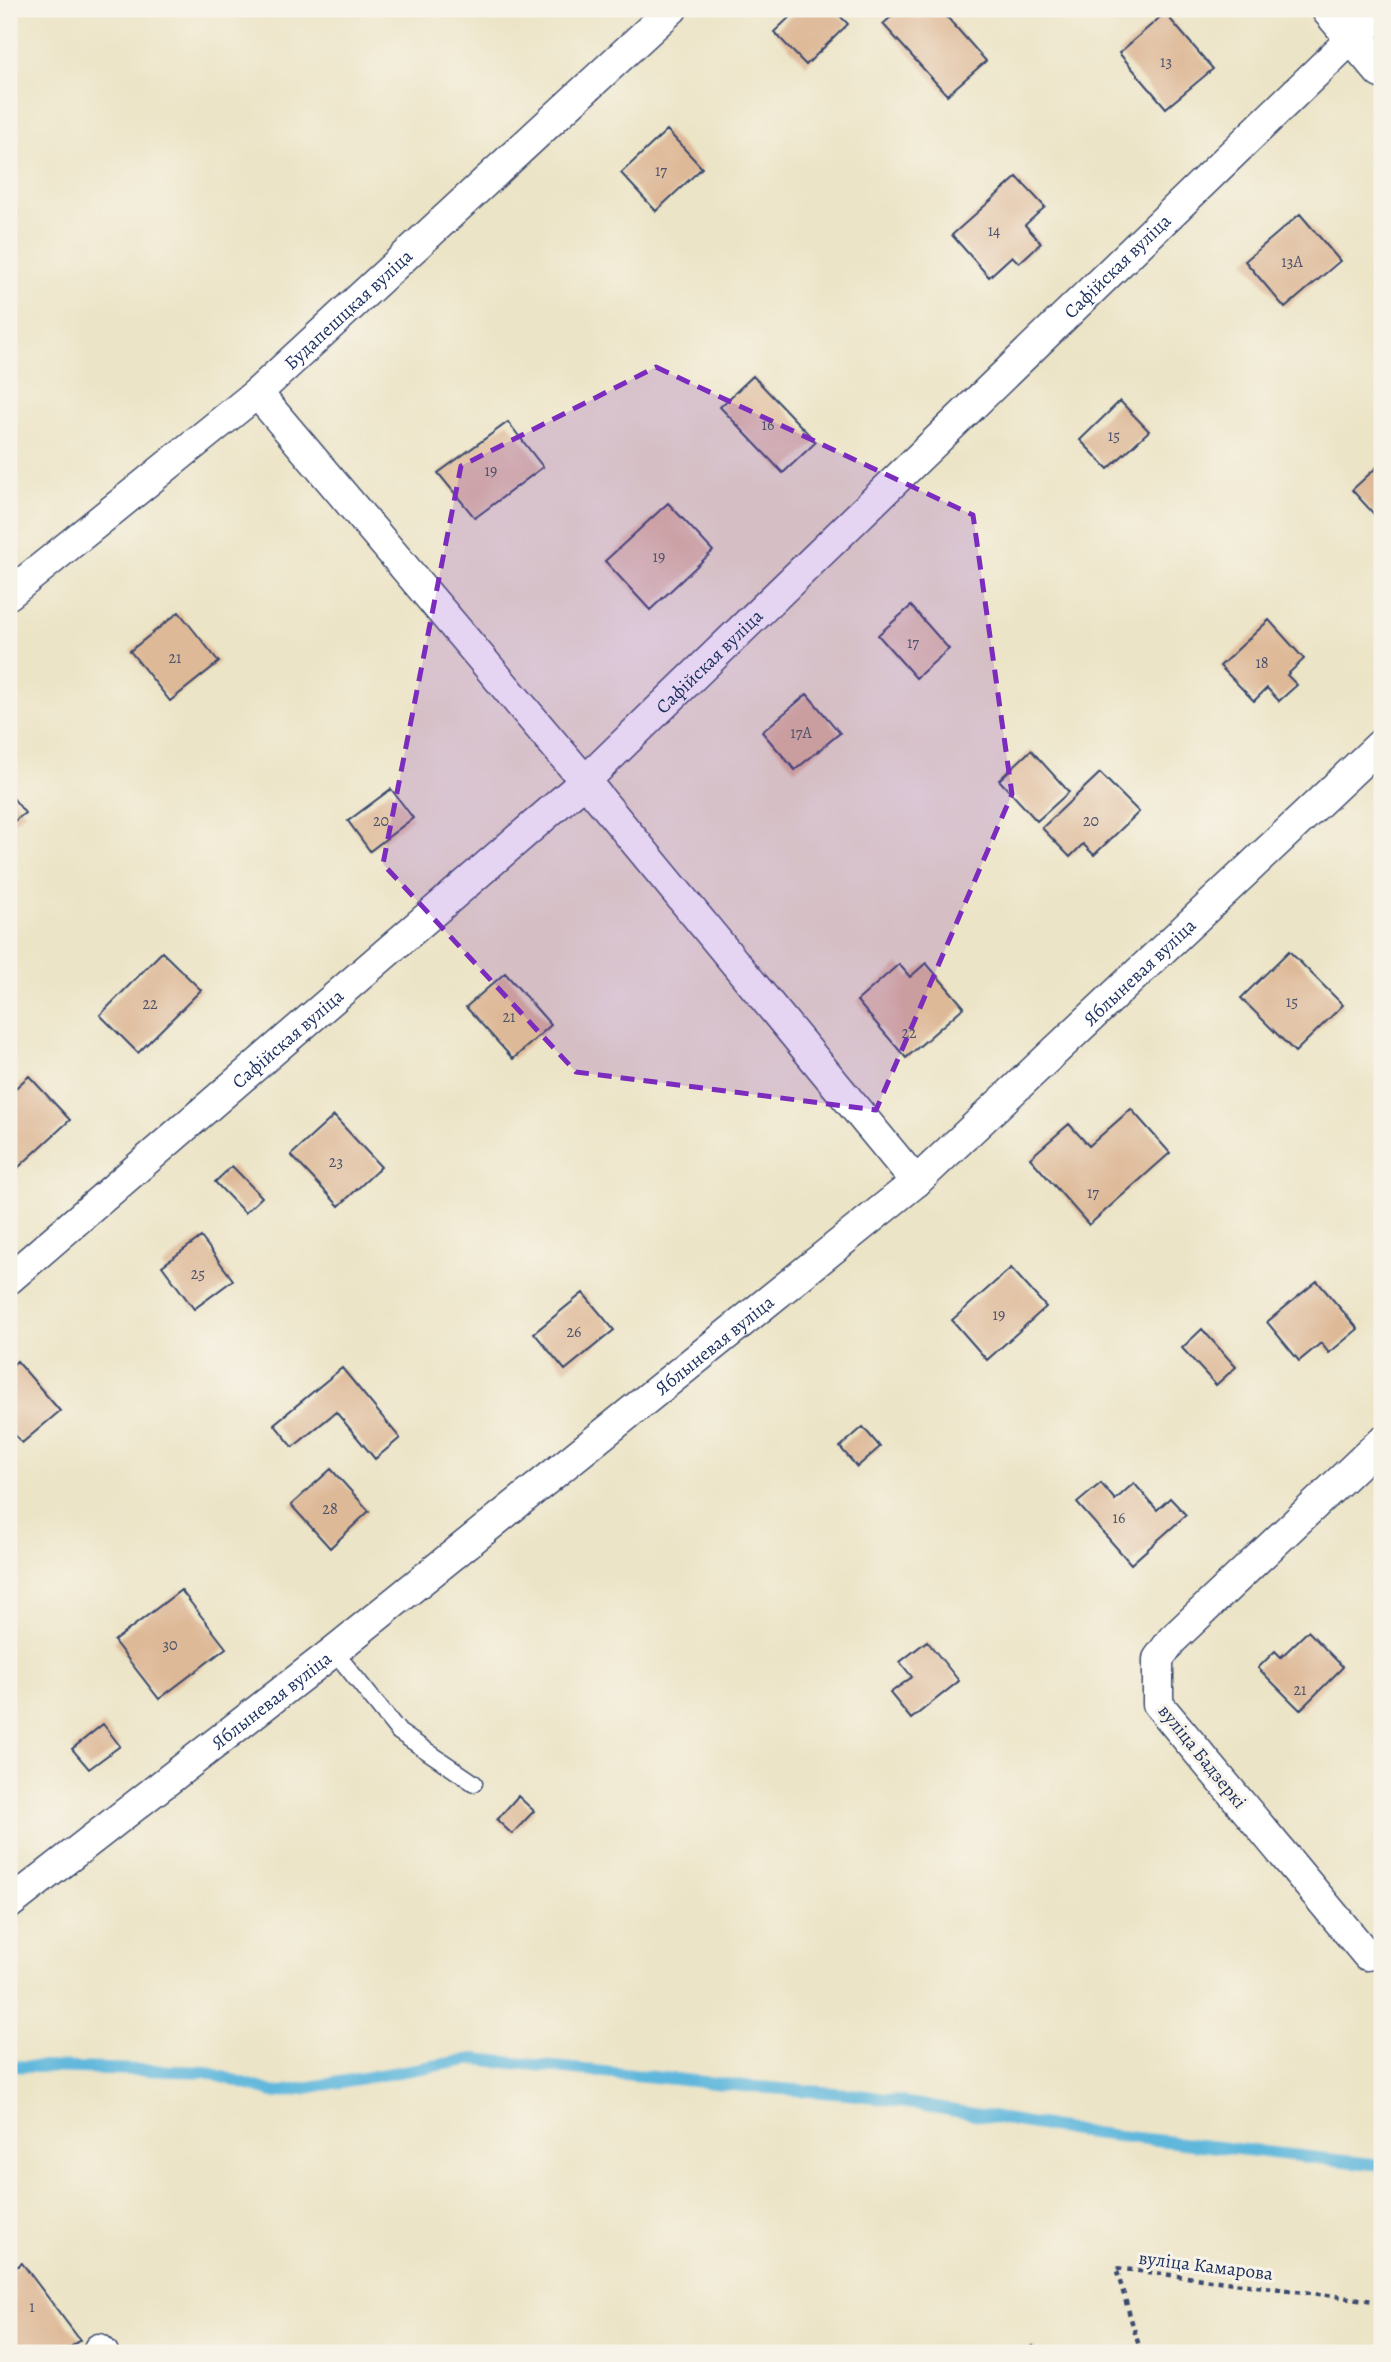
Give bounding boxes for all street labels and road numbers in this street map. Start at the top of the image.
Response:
street label: Сафійская вуліца [1058,208,1177,324]
street label: Будапешцкая вуліца [279,243,419,376]
street label: Сафійская вуліца [650,603,769,720]
street label: Яблыневая вуліца [1078,913,1202,1032]
street label: Сафійская вуліца [227,983,350,1095]
street label: Яблыневая вуліца [650,1289,780,1401]
street label: Яблыневая вуліца [206,1646,337,1756]
street label: вуліца Бадзеркі [1152,1699,1252,1814]
street label: вуліца Камарова [1137,2245,1275,2287]

